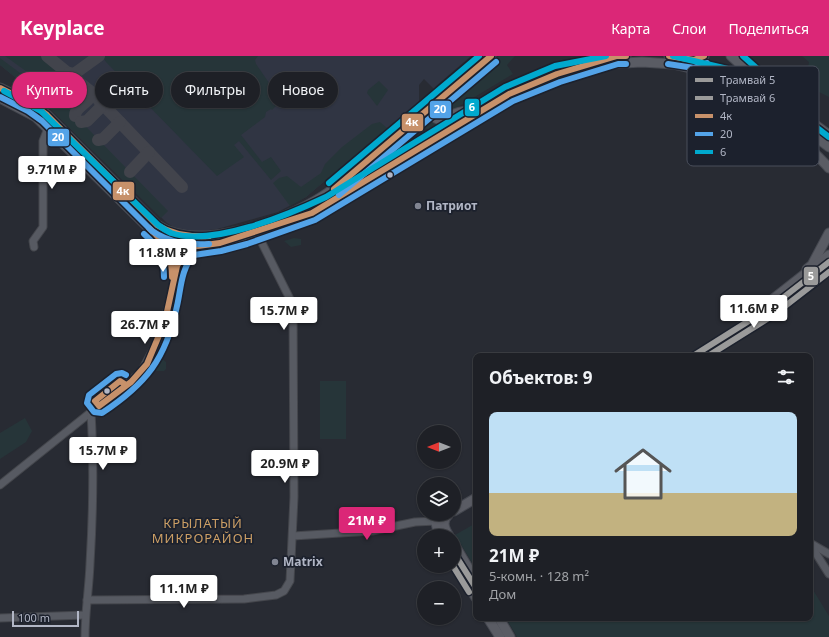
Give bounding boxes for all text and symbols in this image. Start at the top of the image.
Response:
text: Keyplace [20,15,105,41]
text: Карта [611,19,650,38]
text: Слои [672,19,706,38]
text: Поделиться [728,19,809,38]
legend [687,66,819,166]
chip: Купить [12,72,87,108]
chip: Снять [95,72,163,108]
chip: Фильтры [171,72,260,108]
chip: Новое [268,72,338,108]
text: Трамвай 5 [720,72,775,87]
text: Трамвай 6 [720,90,775,105]
line badge: 6 [464,98,480,117]
text: 6 [469,99,475,114]
line badge: 20 [429,100,452,119]
text: 20 [434,101,446,116]
text: 4к [720,108,732,123]
line badge: 4к [401,113,424,132]
text: 4к [405,114,419,129]
text: 20 [720,126,733,141]
line badge: 20 [47,128,70,147]
text: 20 [52,129,64,144]
text: 6 [720,144,726,159]
pin: 9.71M ₽ [15,156,89,190]
text: 9.71M ₽ [27,160,77,178]
unlabelled marker [385,170,395,180]
line badge: 4к [112,181,135,201]
text: 4к [116,183,130,198]
place label: Патриот [426,197,477,214]
marker: Патриот [413,201,423,211]
pin: 11.8M ₽ [126,239,200,273]
text: 11.8M ₽ [138,243,188,261]
line badge: 5 [803,266,819,286]
text: 5 [808,268,814,283]
pin: 11.6M ₽ [717,295,791,329]
pin: 15.7M ₽ [247,297,321,331]
text: 11.6M ₽ [729,299,779,317]
text: 15.7M ₽ [259,301,309,319]
pin: 26.7M ₽ [108,311,182,345]
text: 26.7M ₽ [120,315,170,333]
text: Объектов: 9 [489,366,592,389]
icon: filters [775,366,797,388]
unlabelled marker [102,386,112,396]
north arrow [417,425,461,469]
map controls [417,425,461,625]
pin: 15.7M ₽ [66,437,140,471]
icon: home [607,438,679,510]
text: 15.7M ₽ [78,441,128,459]
pin: 20.9M ₽ [248,450,322,484]
text: 20.9M ₽ [260,454,310,472]
button: layers [417,477,461,521]
pin: 21M ₽ [339,507,395,541]
text: 21M ₽ [348,511,386,529]
district label: КРЫЛАТЫЙ МИКРОРАЙОН [152,514,254,547]
button: + [417,529,461,573]
text: 21M ₽ [489,544,539,567]
place label: Matrix [283,553,323,570]
marker: Matrix [270,557,280,567]
text: 5-комн. · 128 m² [489,567,589,585]
pin: 11.1M ₽ [147,575,221,609]
text: 11.1M ₽ [159,579,209,597]
button: − [417,581,461,625]
text: Дом [489,585,516,603]
scale bar [12,609,79,628]
text: 100 m [18,610,50,625]

